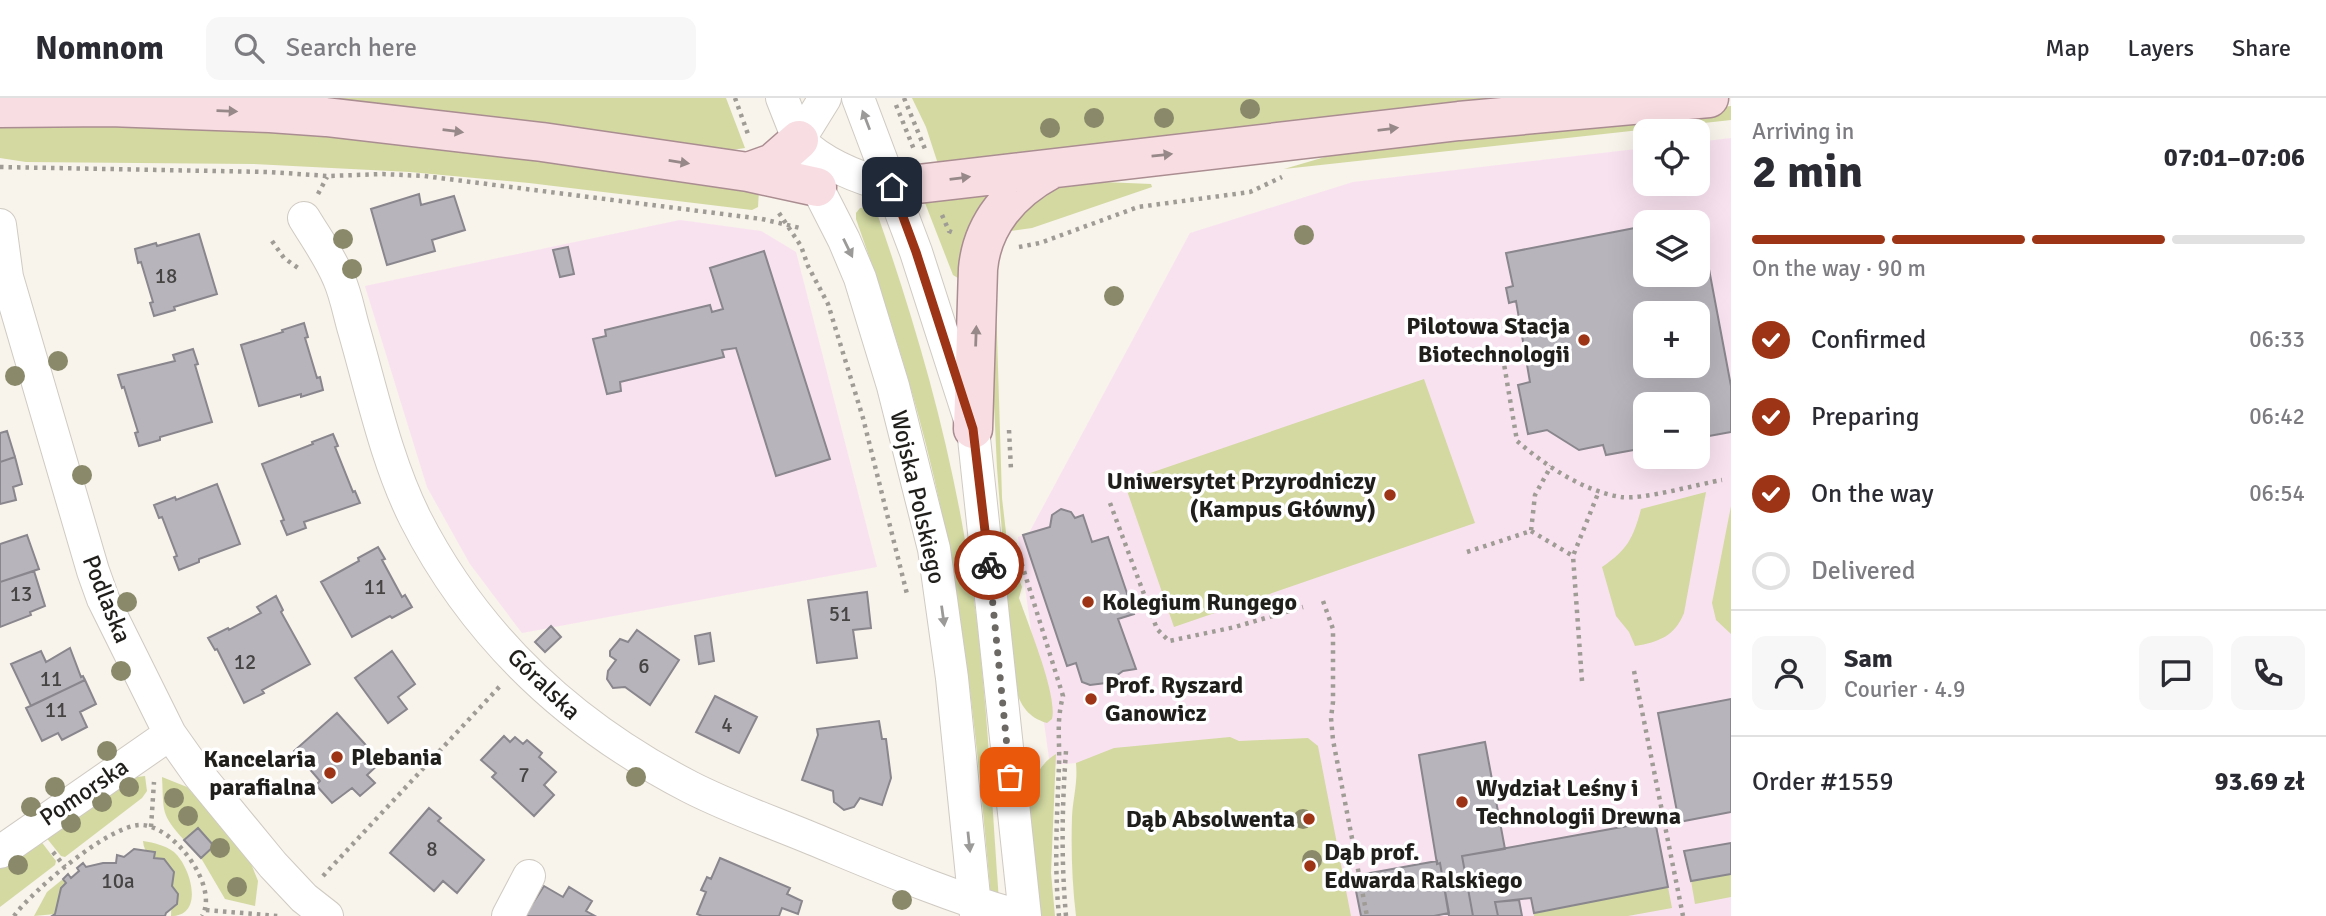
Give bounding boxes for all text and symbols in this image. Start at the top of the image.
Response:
search box [206,17,696,80]
text: Nomnom [35,28,164,69]
icon: search [230,29,268,67]
text: Search here [286,32,417,64]
text: Map [2045,33,2090,63]
text: Layers [2128,33,2194,63]
text: Share [2232,33,2291,63]
one-way arrow [216,105,238,117]
one-way arrow [861,109,872,130]
text: Arriving in [1752,117,1854,146]
map controls [1633,119,1710,469]
button: locate [1633,119,1710,196]
one-way arrow [1377,124,1399,135]
one-way arrow [442,125,464,136]
text: 07:01–07:06 [2164,142,2305,174]
text: 2 min [1752,144,1863,200]
one-way arrow [1151,149,1173,160]
one-way arrow [668,157,690,168]
pin [862,157,922,217]
icon: home [873,168,911,206]
one-way arrow [949,172,971,183]
button: layers [1633,210,1710,287]
one-way arrow [842,238,853,258]
text: On the way · 90 m [1752,254,1926,283]
house number: 18 [155,263,177,289]
button: + [1633,301,1710,378]
place label: Pilotowa Stacja Biotechnologii [1406,311,1570,369]
icon: check [1752,321,1790,359]
text: Confirmed [1811,324,1926,356]
one-way arrow [970,325,982,347]
text: 06:33 [2249,325,2305,354]
marker: Pilotowa Stacja Biotechnologii [1576,332,1592,348]
button: − [1633,392,1710,469]
icon: check [1752,398,1790,436]
text: Preparing [1811,401,1919,433]
text: 06:42 [2249,402,2305,431]
street label: Wojska Polskiego [883,407,953,587]
place label: Uniwersytet Przyrodniczy (Kampus Główny) [1107,466,1376,524]
icon: check [1752,475,1790,513]
text: On the way [1811,478,1934,510]
text: 06:54 [2249,479,2305,508]
marker: Uniwersytet Przyrodniczy (Kampus Główny) [1382,487,1398,503]
courier [954,530,1024,600]
icon: bike [970,546,1008,584]
street label: Podlaska [76,551,138,647]
text: Delivered [1811,555,1916,587]
house number: 11 [364,574,386,600]
house number: 13 [10,581,32,607]
place label: Kolegium Rungego [1102,587,1297,617]
marker: Kolegium Rungego [1080,594,1096,610]
house number: 51 [829,601,851,627]
one-way arrow [938,605,949,627]
button: person [1752,636,1826,710]
button: chat [2139,636,2213,710]
button: phone [2231,636,2305,710]
street label: Góralska [501,642,587,726]
text: Sam [1844,643,1893,675]
house number: 12 [234,649,256,675]
house number: 6 [638,653,650,679]
house number: 11 [40,666,62,692]
place label: Prof. Ryszard Ganowicz [1105,670,1243,728]
text: Courier · 4.9 [1844,675,1965,704]
marker: Prof. Ryszard Ganowicz [1083,691,1099,707]
house number: 11 [45,697,67,723]
house number: 4 [721,712,733,738]
place label: Plebania [351,742,442,772]
place label: Kancelaria parafialna [203,744,316,802]
pin [980,747,1040,807]
marker: Plebania [329,749,345,765]
street label: Pomorska [34,751,134,833]
icon: bag [991,758,1029,796]
house number: 7 [518,762,530,788]
marker: Kancelaria parafialna [322,765,338,781]
text: Order #1559 [1752,766,1893,798]
text: 93.69 zł [2214,766,2305,798]
place label: Wydział Leśny i Technologii Drewna [1476,773,1681,831]
marker: Wydział Leśny i Technologii Drewna [1454,794,1470,810]
place label: Dąb Absolwenta [1126,804,1295,834]
marker: Dąb Absolwenta [1301,811,1317,827]
one-way arrow [963,831,974,853]
house number: 8 [426,836,438,862]
place label: Dąb prof. Edwarda Ralskiego [1324,837,1523,895]
marker: Dąb prof. Edwarda Ralskiego [1302,858,1318,874]
house number: 10a [101,868,135,894]

